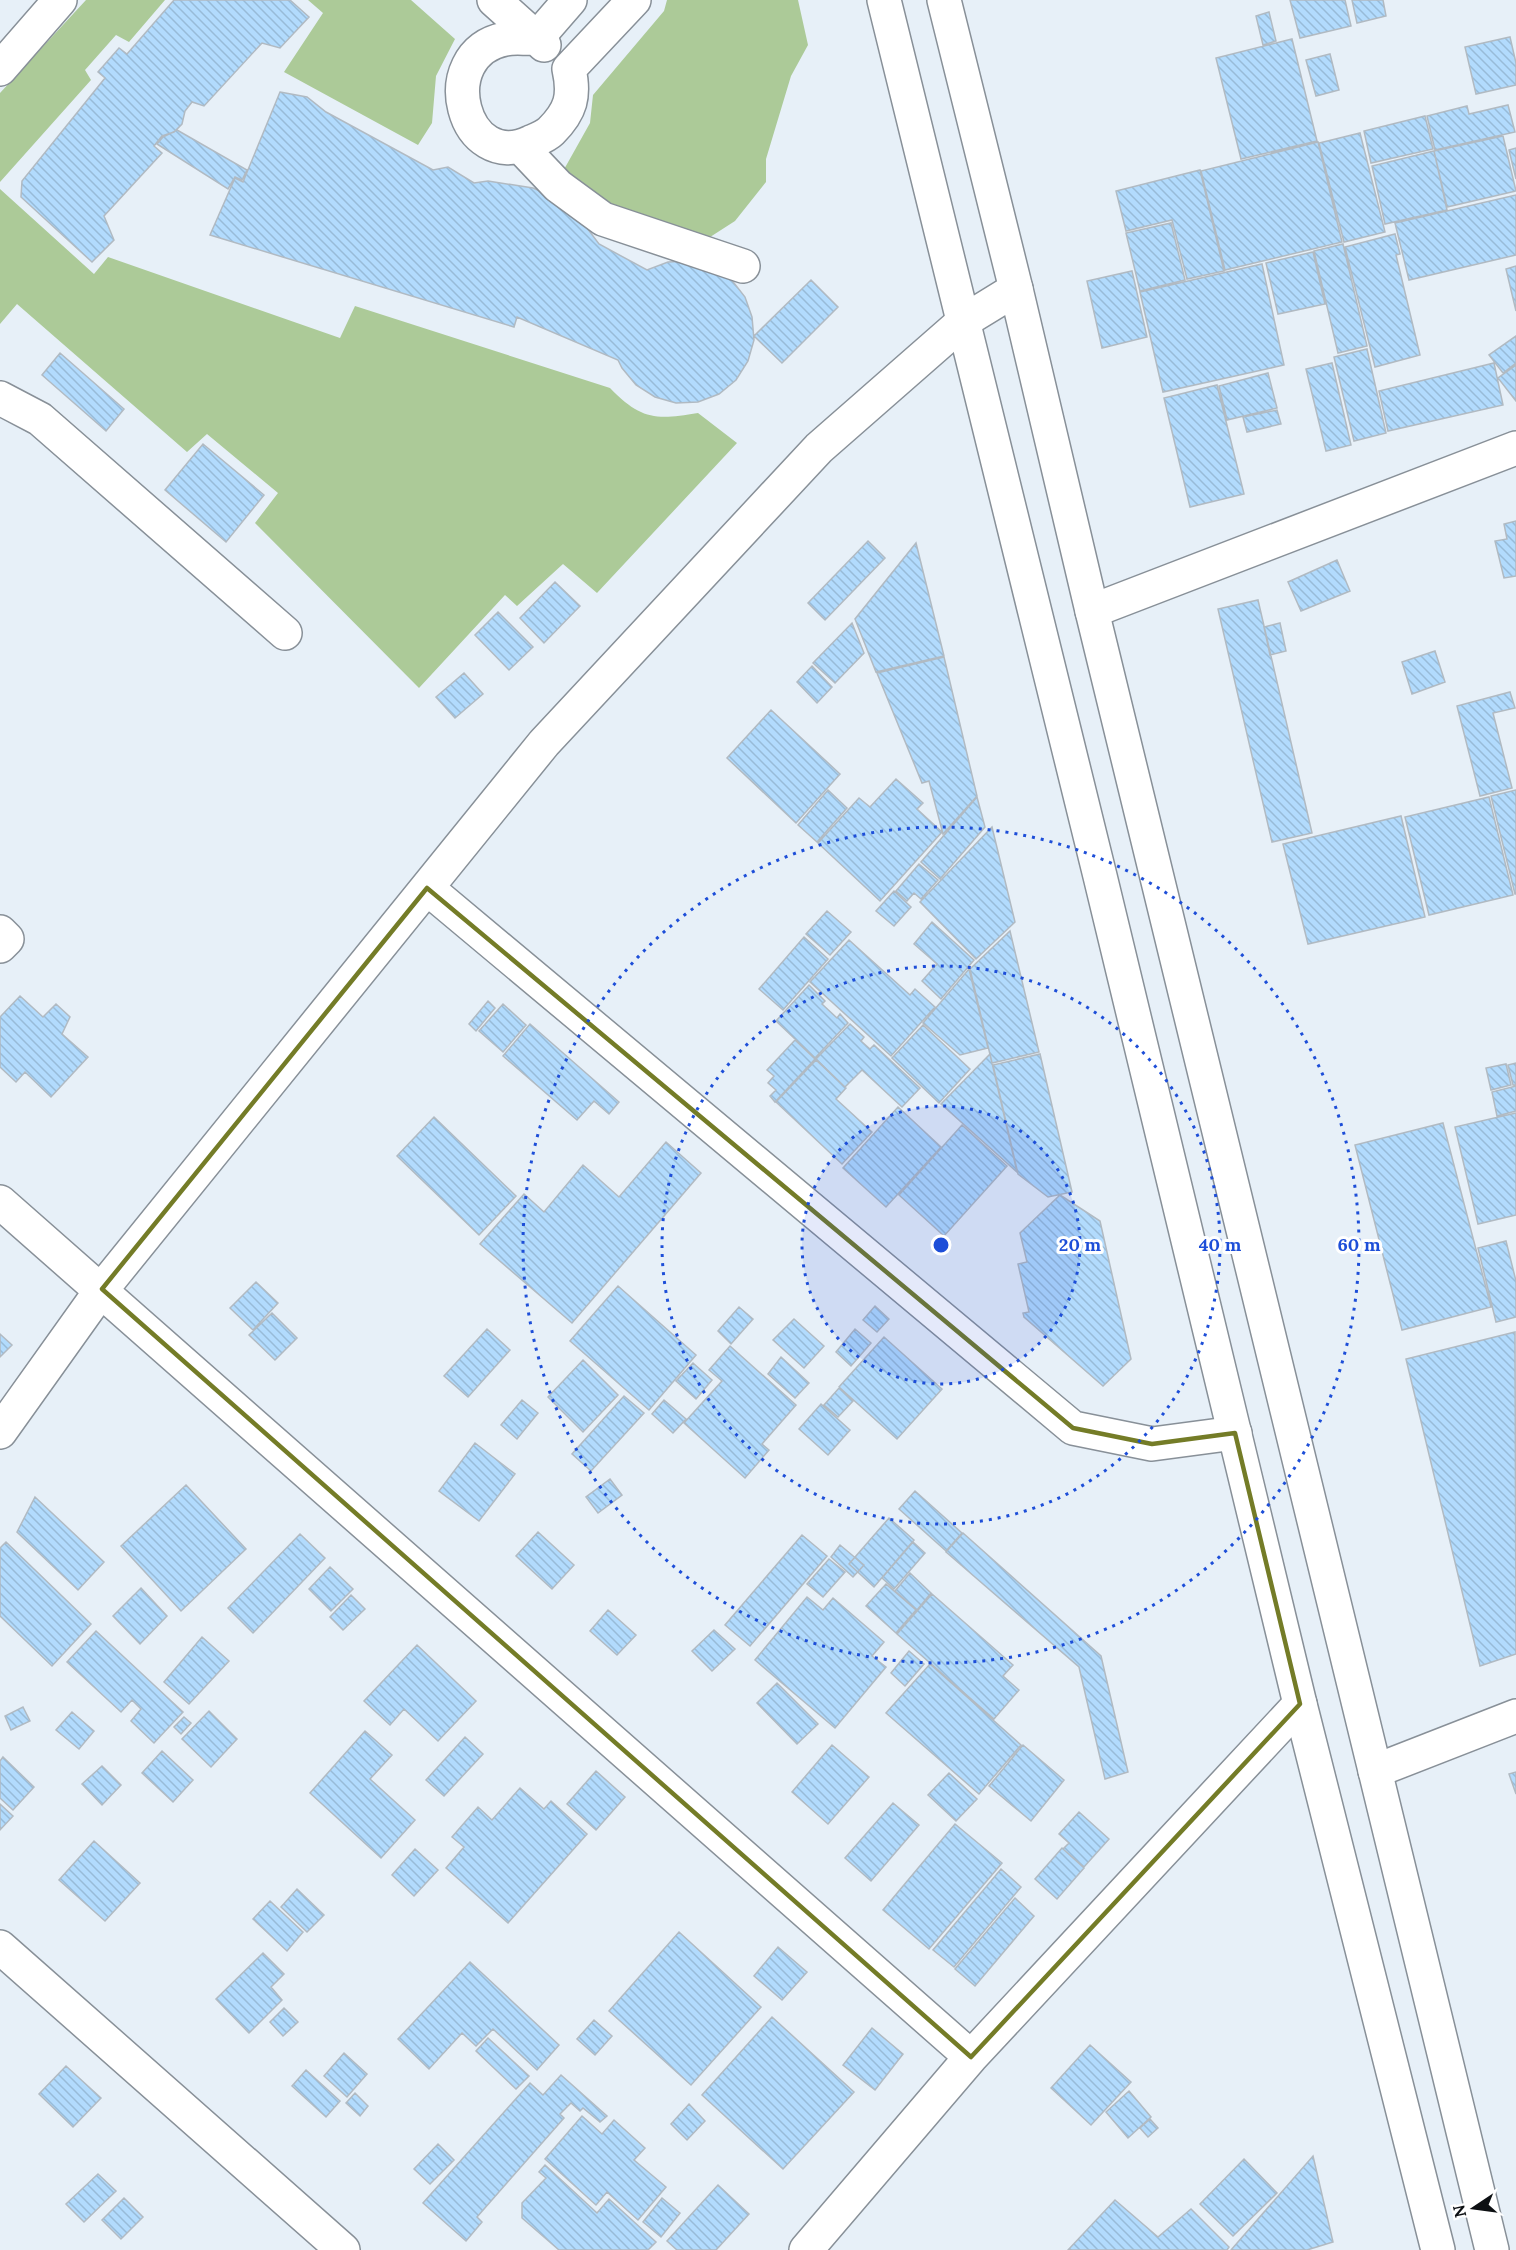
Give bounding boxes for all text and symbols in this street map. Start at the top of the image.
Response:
text: 20 m [1059,1233,1102,1256]
text: 40 m [1199,1233,1242,1256]
text: 60 m [1337,1233,1381,1256]
centre of rings [931,1235,951,1255]
north arrow [1444,2178,1504,2238]
text: N [1448,2203,1471,2220]

